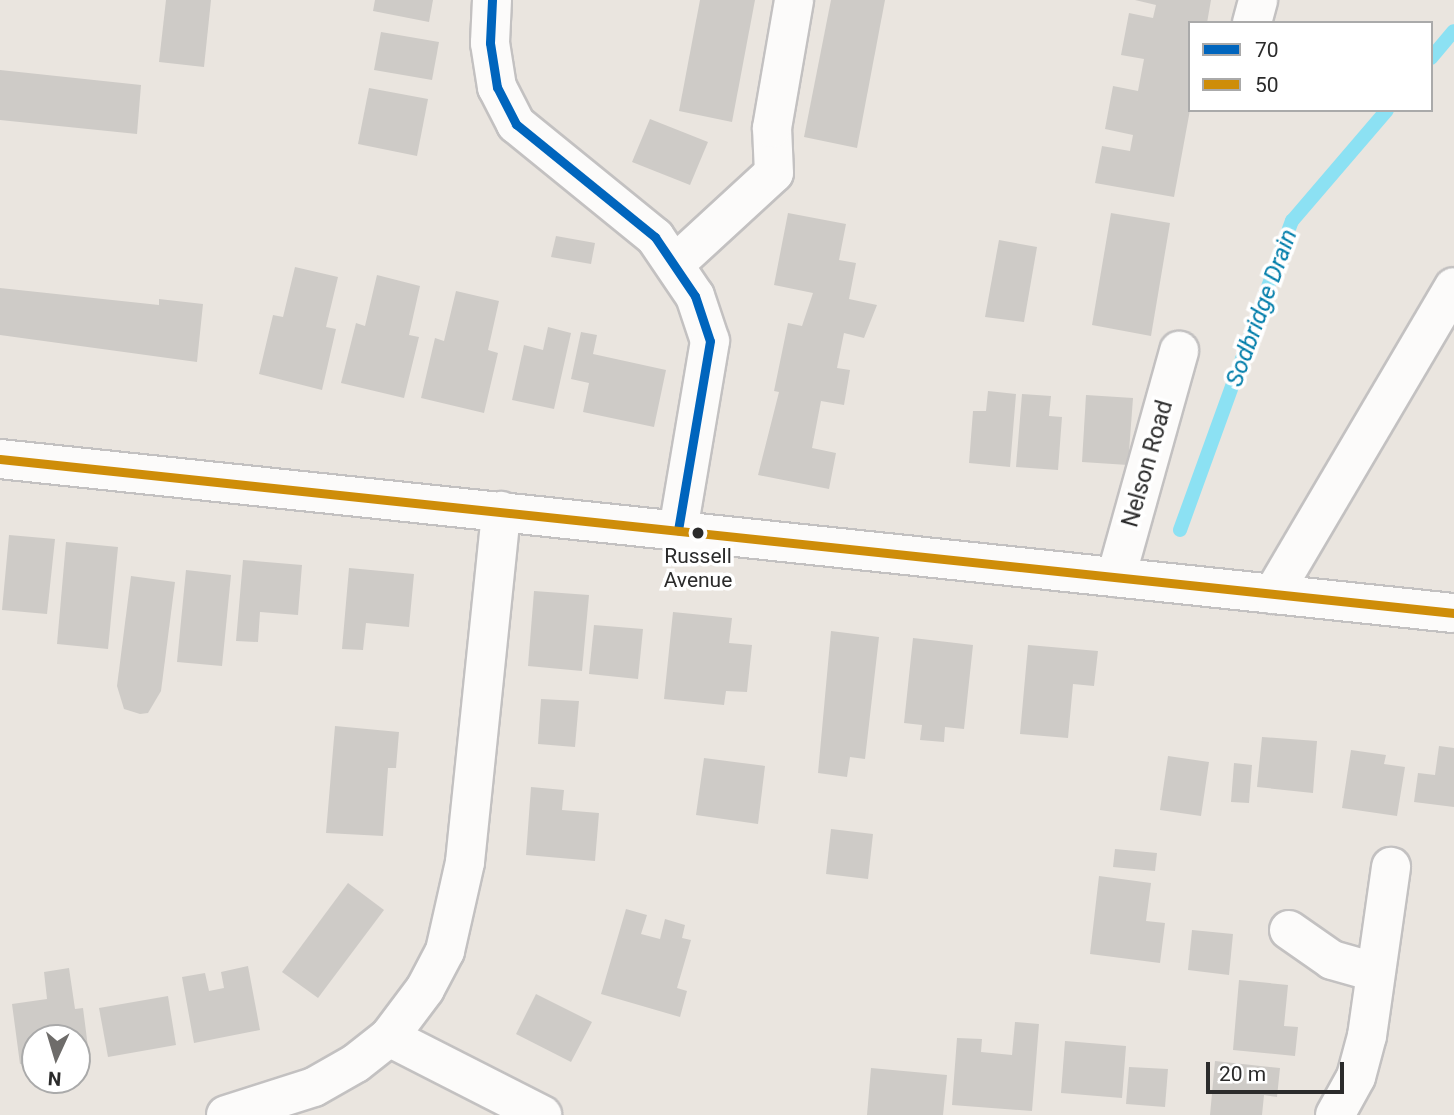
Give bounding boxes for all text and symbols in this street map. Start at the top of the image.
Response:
legend [1188,21,1433,112]
text: 70 [1255,38,1279,62]
text: 50 [1255,73,1279,97]
water label: Sodbridge Drain [1220,225,1304,391]
street label: Nelson Road [1117,398,1179,530]
marker: Russell Avenue [691,526,705,540]
place label: Russell Avenue [664,543,732,593]
north arrow [21,1024,91,1094]
scale bar [1209,1048,1347,1092]
text: 20 m [1219,1062,1266,1086]
text: N [47,1067,62,1090]

